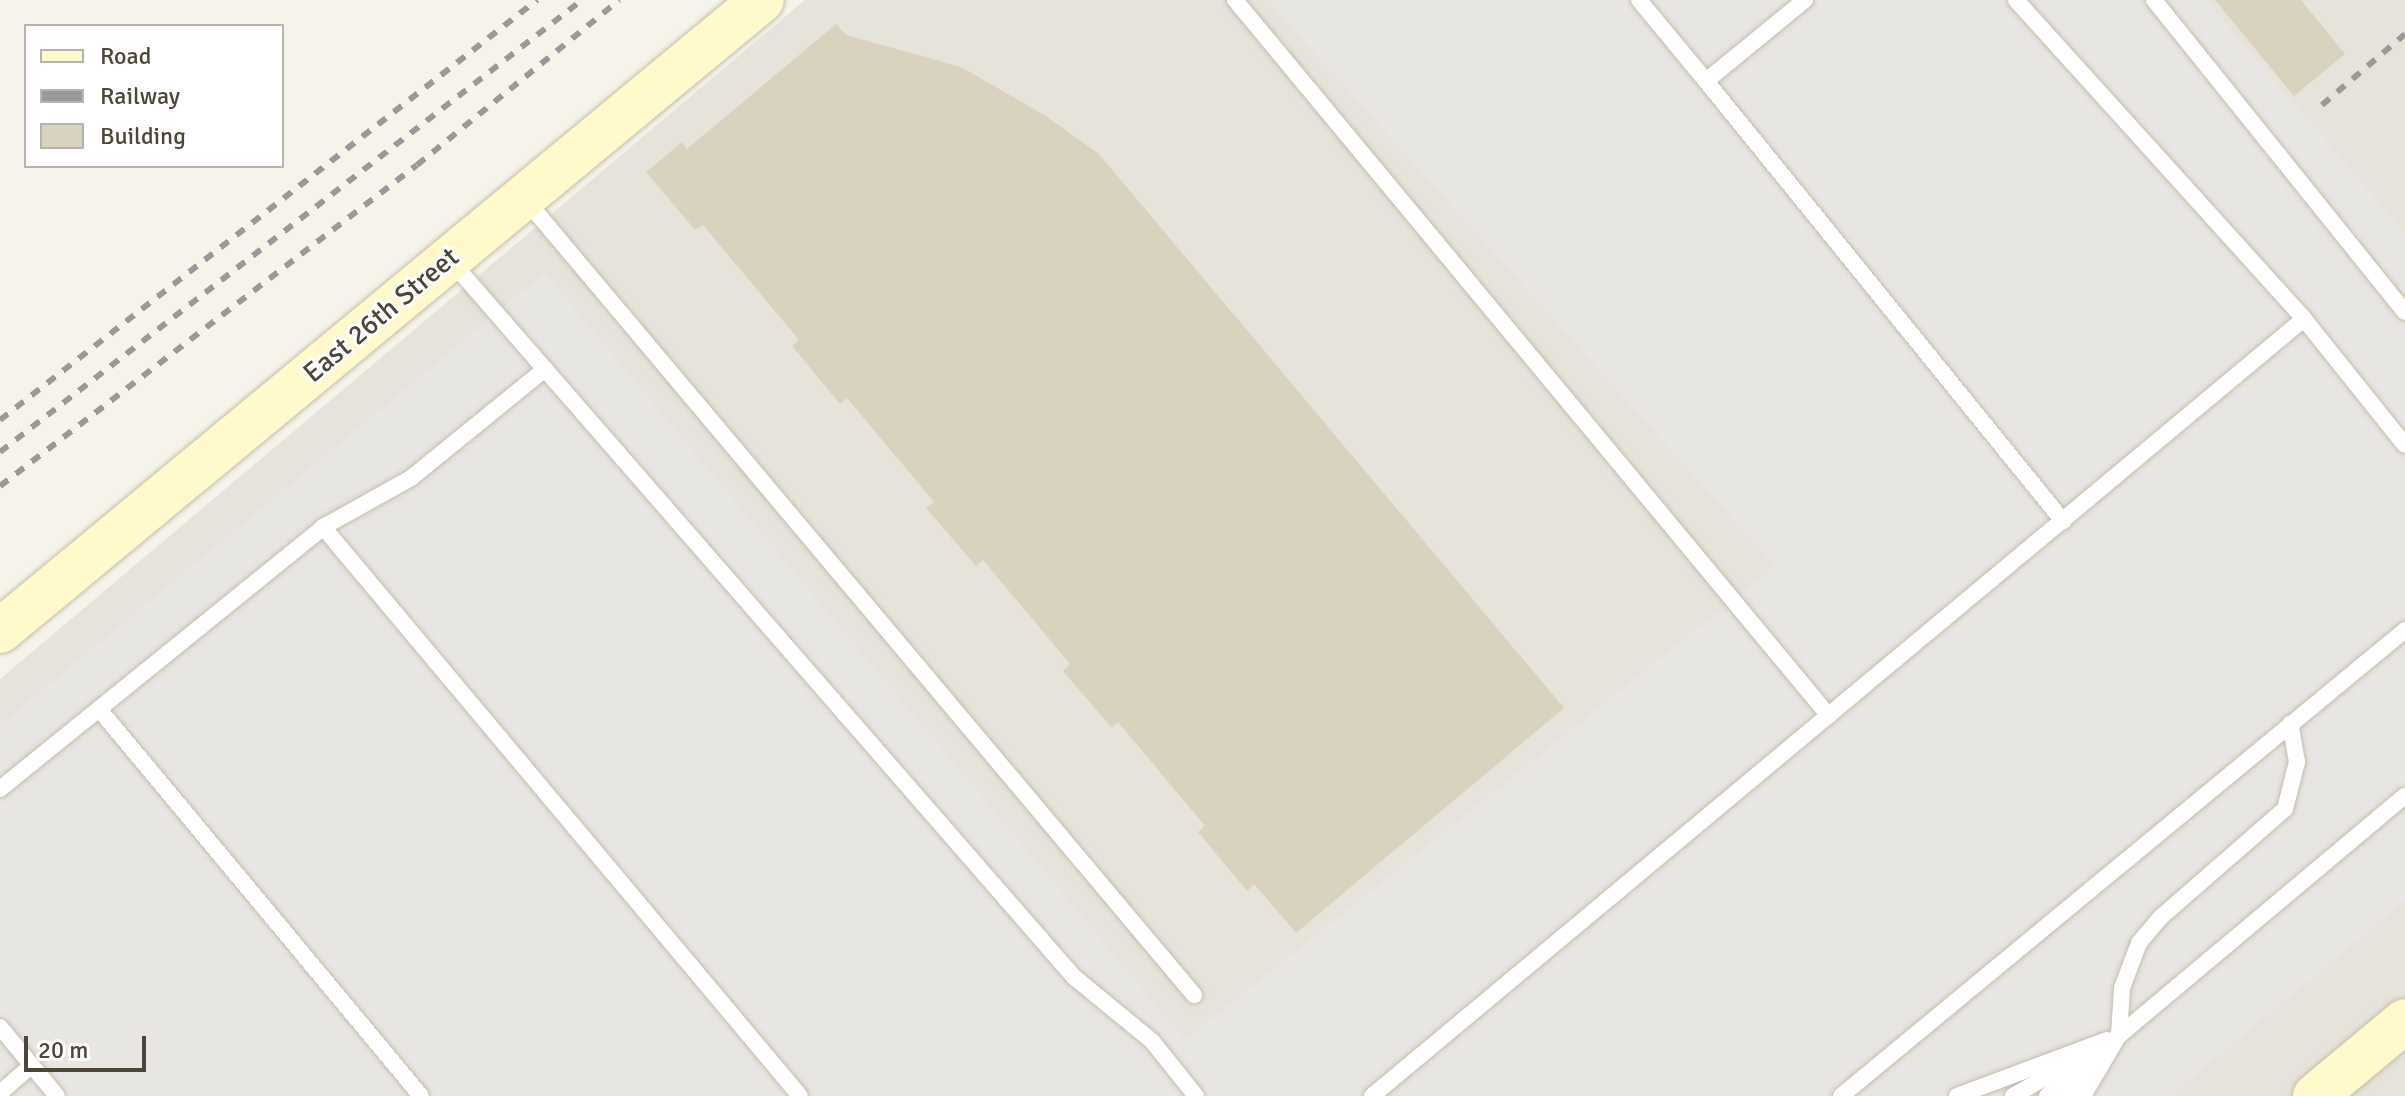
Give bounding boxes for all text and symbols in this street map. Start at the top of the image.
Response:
legend [24,24,284,168]
text: Road [100,41,151,71]
text: Railway [100,81,180,111]
text: Building [100,121,186,151]
street label: East 26th Street [296,240,466,390]
scale bar [28,1020,150,1070]
text: 20 m [38,1035,88,1065]

